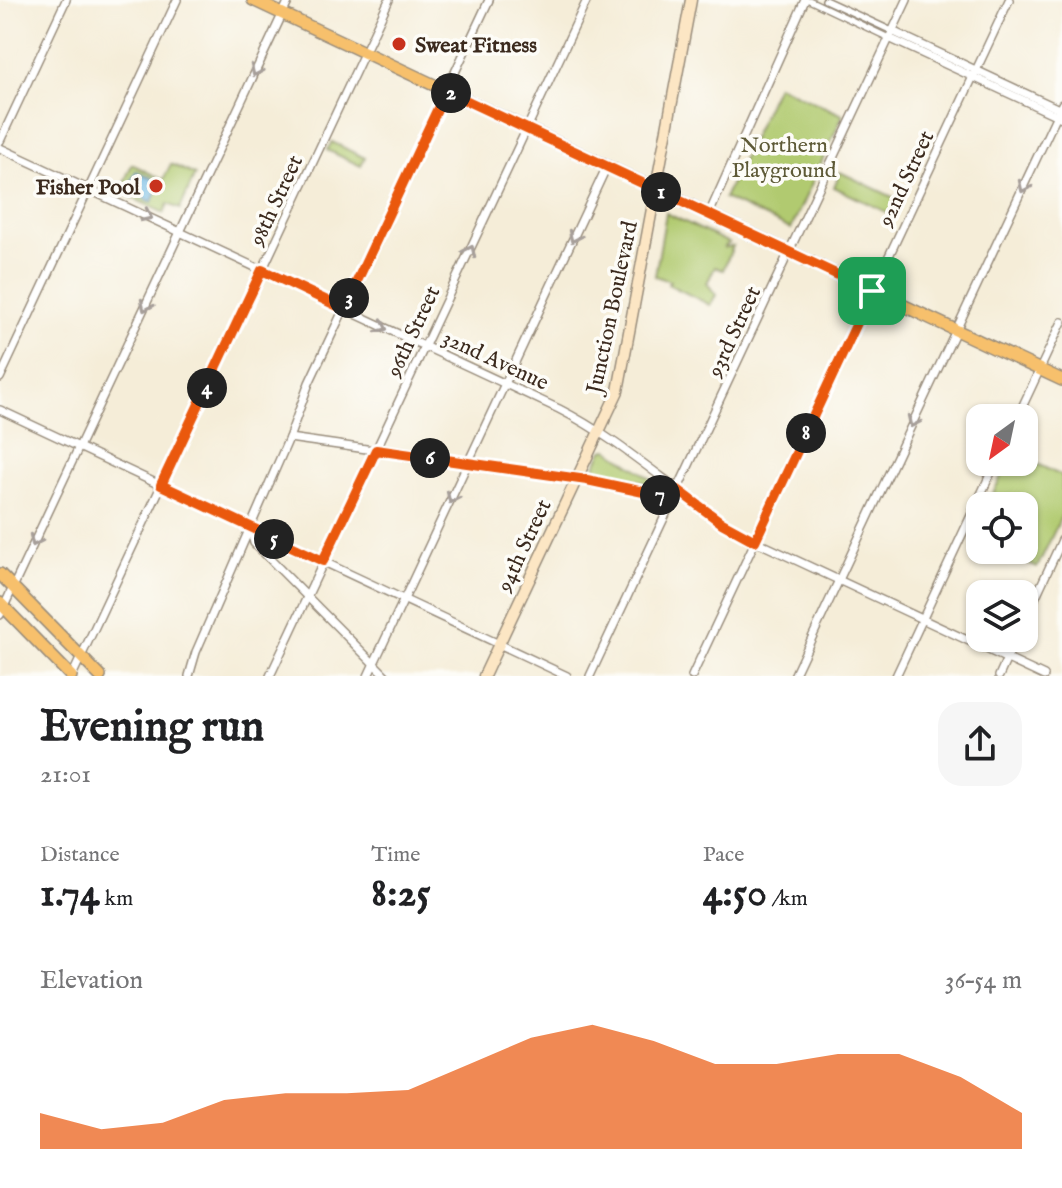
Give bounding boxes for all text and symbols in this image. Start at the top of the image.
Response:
place label: Sweat Fitness [415,32,537,60]
marker: Sweat Fitness [390,35,408,53]
one-way arrow [250,62,266,77]
pin: 2 [431,73,471,113]
text: 2 [446,79,456,107]
street label: 92nd Street [872,126,941,232]
park label: Northern Playground [731,132,837,185]
street label: 98th Street [243,151,310,252]
pin: 1 [641,172,681,212]
place label: Fisher Pool [36,174,141,202]
marker: Fisher Pool [147,177,165,195]
text: 1 [657,178,665,206]
one-way arrow [1018,178,1034,193]
one-way arrow [138,206,153,222]
street label: Junction Boulevard [580,218,645,399]
one-way arrow [568,228,584,243]
one-way arrow [460,244,476,259]
pin [838,257,906,325]
icon: arrive [850,269,894,313]
pin: 3 [329,278,369,318]
street label: 96th Street [380,281,447,383]
street label: 93rd Street [701,282,768,383]
text: 3 [345,284,353,312]
one-way arrow [140,298,156,312]
one-way arrow [374,317,388,333]
street label: 32nd Avenue [438,324,553,398]
pin: 4 [187,368,227,408]
text: 4 [202,374,212,402]
north arrow [966,404,1038,476]
map controls [966,404,1038,652]
pin: 8 [786,413,826,453]
one-way arrow [907,414,923,428]
text: 8 [802,419,810,447]
pin: 6 [410,438,450,478]
text: 6 [425,444,435,472]
pin: 7 [640,475,680,515]
text: 7 [655,481,665,509]
one-way arrow [445,489,461,504]
button: locate [966,492,1038,564]
street label: 94th Street [491,495,559,598]
pin: 5 [254,519,294,559]
text: 5 [270,525,278,553]
one-way arrow [29,533,45,548]
button: layers [966,580,1038,652]
text: Evening run [40,700,264,756]
button: share [938,702,1022,786]
text: 21:01 [40,758,91,791]
text: Distance [40,841,120,869]
text: Time [371,841,420,869]
text: Pace [703,841,744,869]
text: 1.74 [40,869,100,920]
text: 8:25 [371,869,431,920]
text: 4:50 [703,869,767,920]
text: km [100,885,133,913]
text: /km [767,885,808,913]
text: Elevation [40,964,143,997]
text: 36–54 m [945,964,1022,997]

